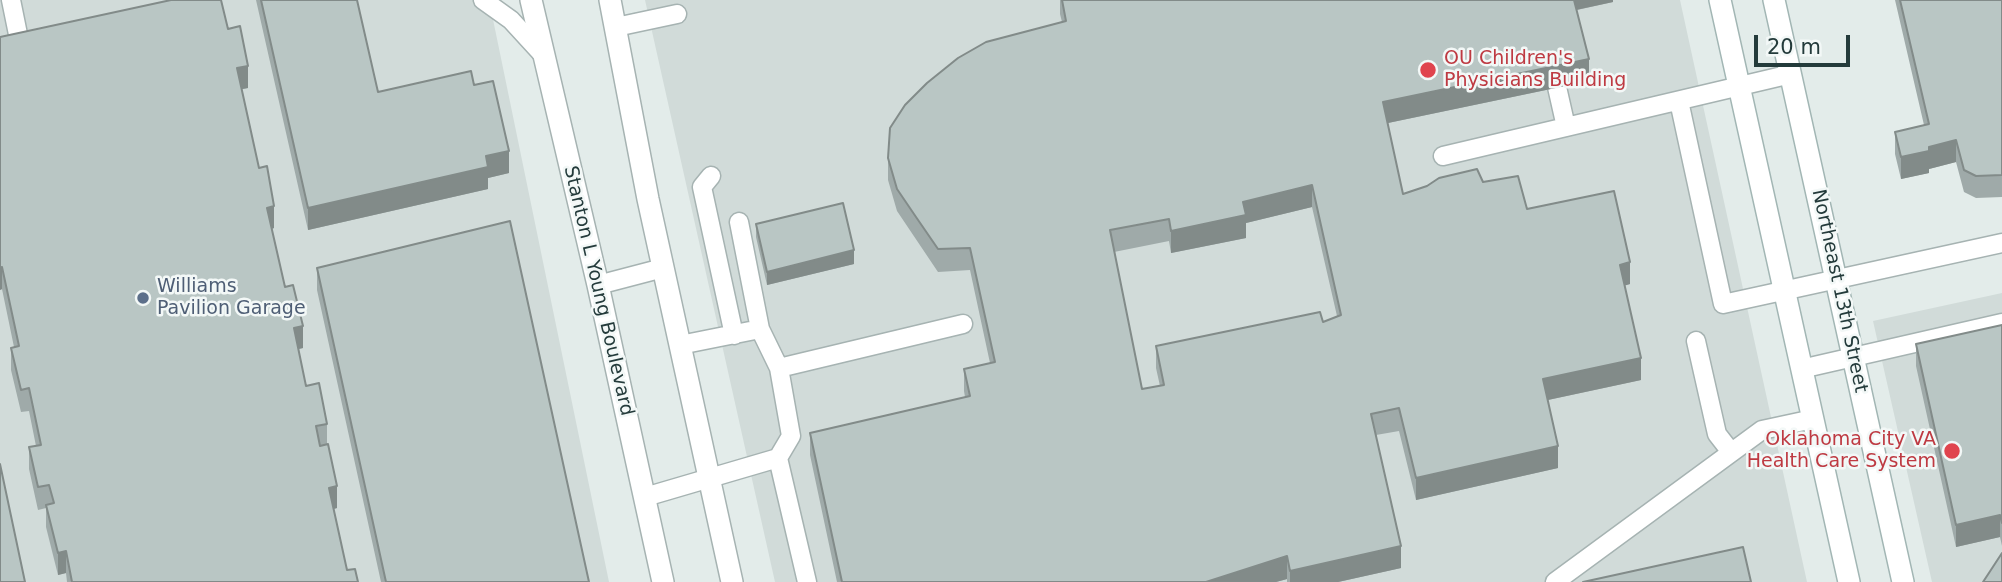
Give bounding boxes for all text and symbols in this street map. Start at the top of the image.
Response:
scale bar [1757,21,1853,65]
text: 20 m [1767,35,1821,59]
place label: OU Children's Physicians Building [1444,48,1626,92]
marker: OU Children's Physicians Building [1418,60,1438,80]
street label: Stanton L Young Boulevard [558,164,638,418]
street label: Northeast 13th Street [1806,187,1872,395]
place label: Williams Pavilion Garage [157,276,306,320]
marker: Williams Pavilion Garage [135,290,151,306]
place label: Oklahoma City VA Health Care System [1747,429,1936,473]
marker: Oklahoma City VA Health Care System [1942,441,1962,461]

